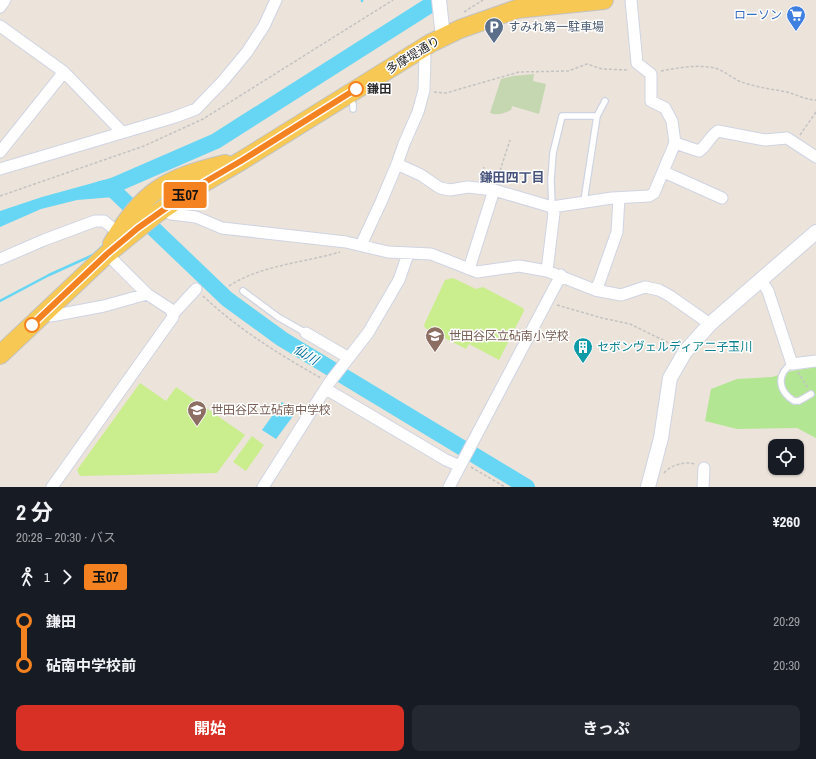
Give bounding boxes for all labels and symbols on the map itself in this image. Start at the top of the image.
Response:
supermarket icon: ローソン [785,4,807,32]
place label: ローソン [734,7,782,23]
parking icon: すみれ第一駐車場 [483,16,505,44]
place label: すみれ第一駐車場 [508,19,604,35]
street label: 多摩堤通り [383,33,443,77]
marker: 鎌田 [348,81,364,97]
place label: 鎌田 [367,81,391,97]
district label: 鎌田四丁目 [479,169,545,186]
line badge: 玉07 [162,182,208,208]
unlabelled marker [24,317,40,333]
school or university icon: 世田谷区立砧南小学校 [424,325,446,353]
place label: 世田谷区立砧南小学校 [449,328,569,344]
building icon: セボンヴェルディア二子玉川 [572,336,594,364]
place label: セボンヴェルディア二子玉川 [597,339,752,355]
water label: 仙川 [290,340,323,369]
school or university icon: 世田谷区立砧南中学校 [186,399,208,427]
place label: 世田谷区立砧南中学校 [211,402,331,418]

